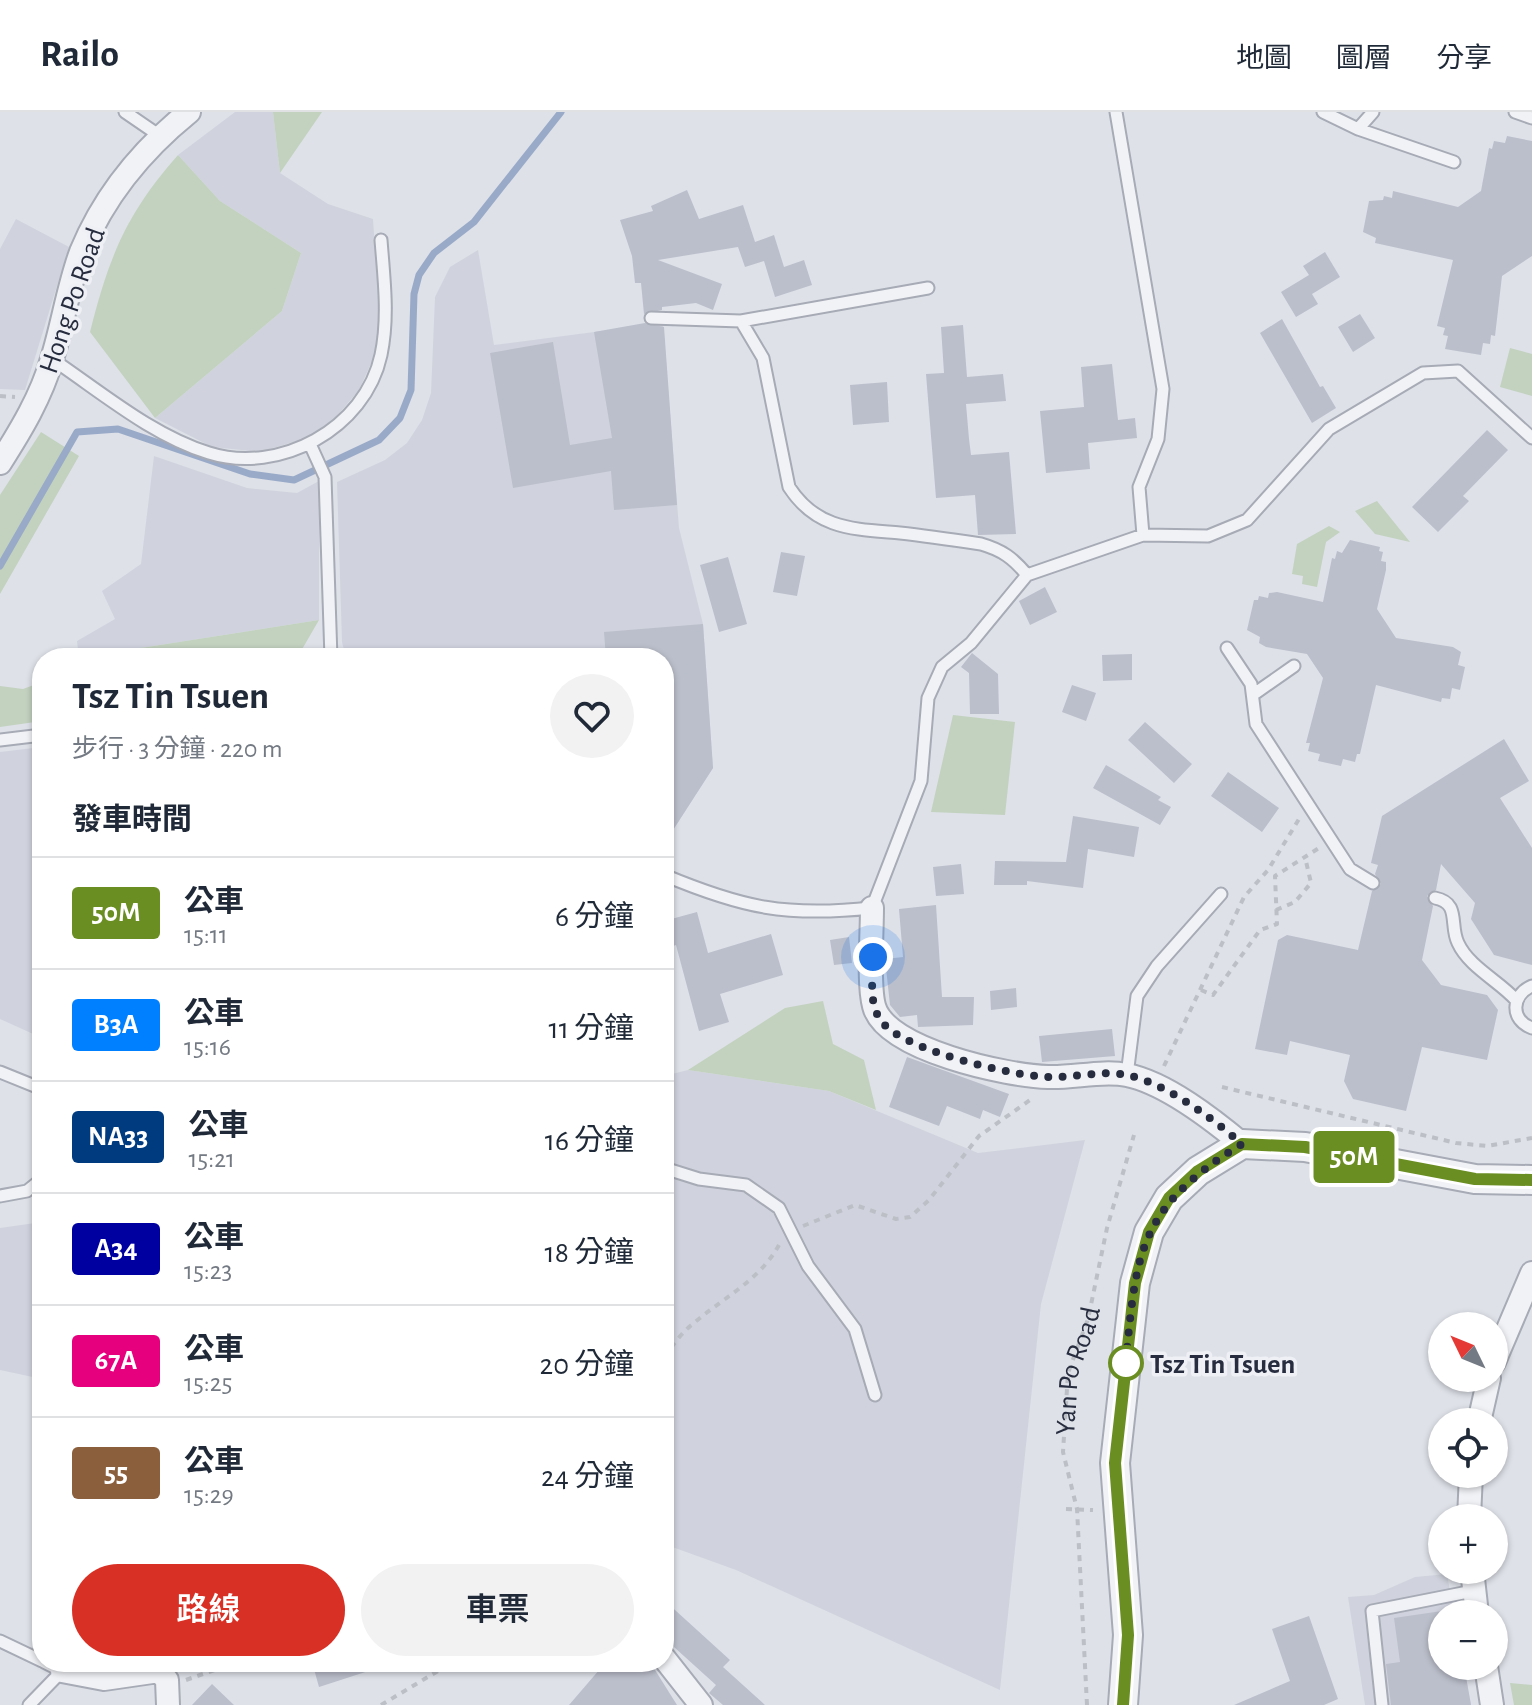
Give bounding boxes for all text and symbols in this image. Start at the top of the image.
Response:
text: Railo [40,36,119,74]
text: 地圖 [1236,45,1292,73]
text: 圖層 [1336,45,1392,73]
text: 分享 [1436,45,1492,73]
street label: Hong Po Road [35,224,111,377]
button: heart [550,674,634,758]
text: Tsz Tin Tsuen [72,678,269,716]
text: 步行 · 3 分鐘 · 220 m [72,736,283,762]
text: 發車時間 [72,805,192,835]
text: 公車 [184,887,244,917]
text: 50M [91,899,141,927]
text: 6 分鐘 [555,902,634,932]
text: 15:11 [184,922,228,948]
your location [853,937,893,977]
text: 公車 [184,999,244,1029]
text: B3A [93,1011,139,1039]
text: 11 分鐘 [548,1014,634,1044]
text: 15:16 [184,1034,231,1060]
text: 公車 [188,1111,248,1141]
text: NA33 [88,1123,148,1151]
text: 16 分鐘 [545,1126,634,1156]
line badge: 50M [1308,1131,1400,1183]
text: 50M [1329,1143,1379,1171]
text: 15:21 [188,1146,235,1172]
text: 公車 [184,1223,244,1253]
text: A34 [95,1235,137,1263]
text: 18 分鐘 [545,1238,634,1268]
text: 15:23 [184,1258,232,1284]
street label: Yan Po Road [1052,1304,1106,1436]
north arrow [1428,1312,1508,1392]
map controls [1428,1312,1508,1680]
text: 公車 [184,1335,244,1365]
marker: Tsz Tin Tsuen [1109,1346,1143,1380]
text: 67A [95,1347,137,1375]
text: 20 分鐘 [540,1350,634,1380]
place label: Tsz Tin Tsuen [1150,1351,1295,1379]
text: 15:25 [184,1370,232,1396]
button: locate [1428,1408,1508,1488]
text: 公車 [184,1447,244,1477]
text: 55 [104,1459,128,1487]
text: 24 分鐘 [541,1462,634,1492]
text: 15:29 [184,1482,234,1508]
button: + [1428,1504,1508,1584]
button: 路線 [72,1564,345,1656]
button: 車票 [361,1564,634,1656]
button: − [1428,1600,1508,1680]

